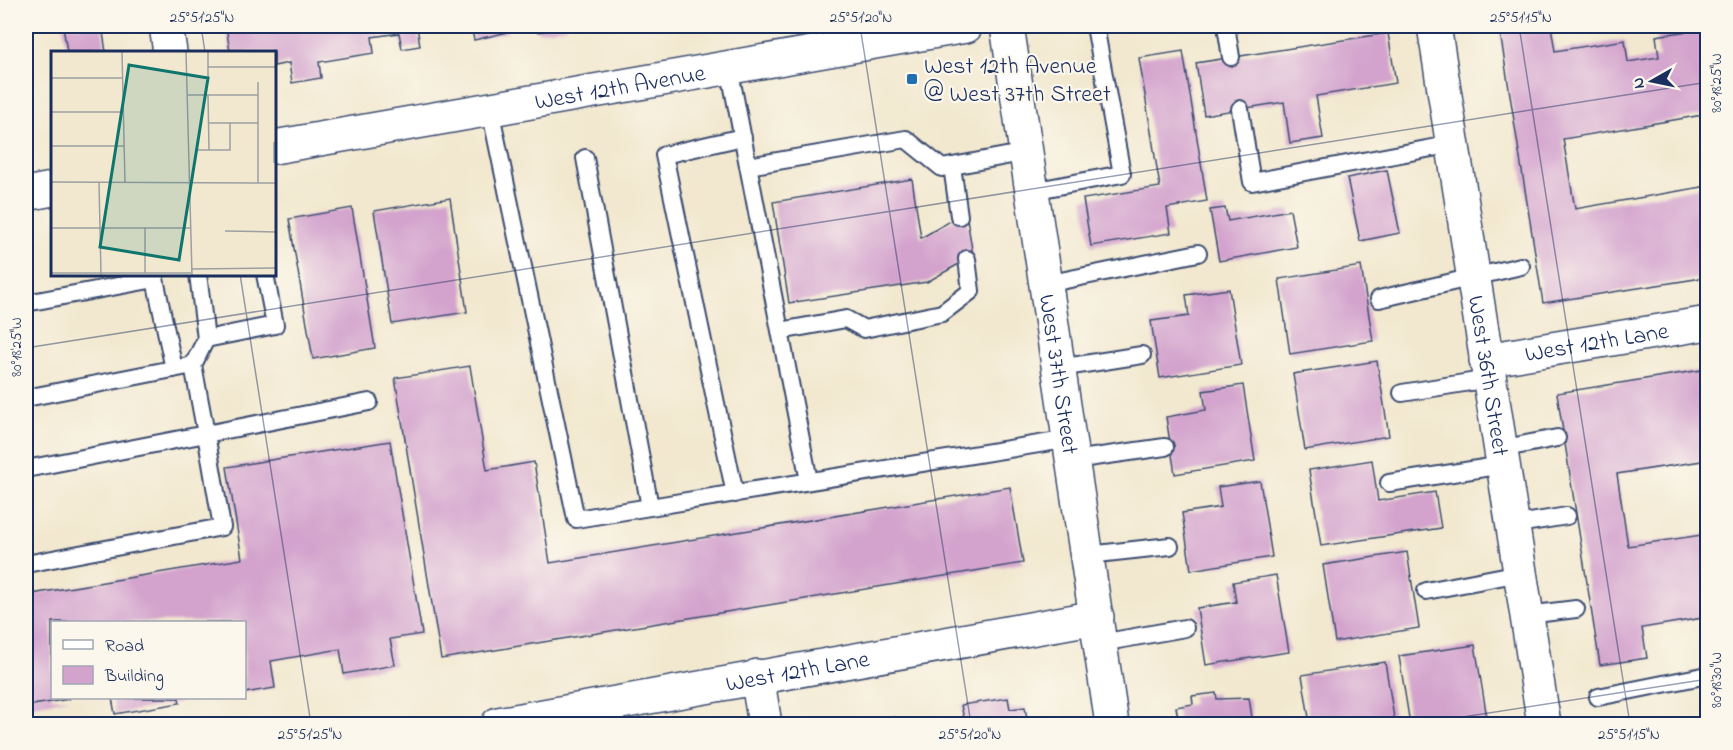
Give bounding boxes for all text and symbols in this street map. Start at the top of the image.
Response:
text: 25°51'25"N [170,7,234,29]
text: 25°51'20"N [830,7,892,29]
text: 25°51'15"N [1490,7,1552,29]
place label: West 12th Avenue @ West 37th Street [924,50,1111,113]
inset map [51,51,276,276]
north arrow [1622,51,1682,111]
text: 80°18'25"W [1706,53,1728,113]
street label: West 12th Avenue [532,57,708,121]
marker: West 12th Avenue @ West 37th Street [905,72,919,86]
text: N [1626,76,1652,90]
street label: West 37th Street [1028,292,1086,457]
street label: West 36th Street [1457,293,1517,459]
street label: West 12th Lane [1522,315,1672,373]
text: 80°18'25"W [6,317,28,377]
legend [51,621,246,699]
text: Road [105,634,144,660]
street label: West 12th Lane [723,643,872,703]
text: 80°18'30"W [1706,652,1728,708]
text: Building [104,664,164,691]
text: 25°51'25"N [278,724,342,746]
text: 25°51'20"N [939,724,1001,746]
text: 25°51'15"N [1598,724,1660,746]

